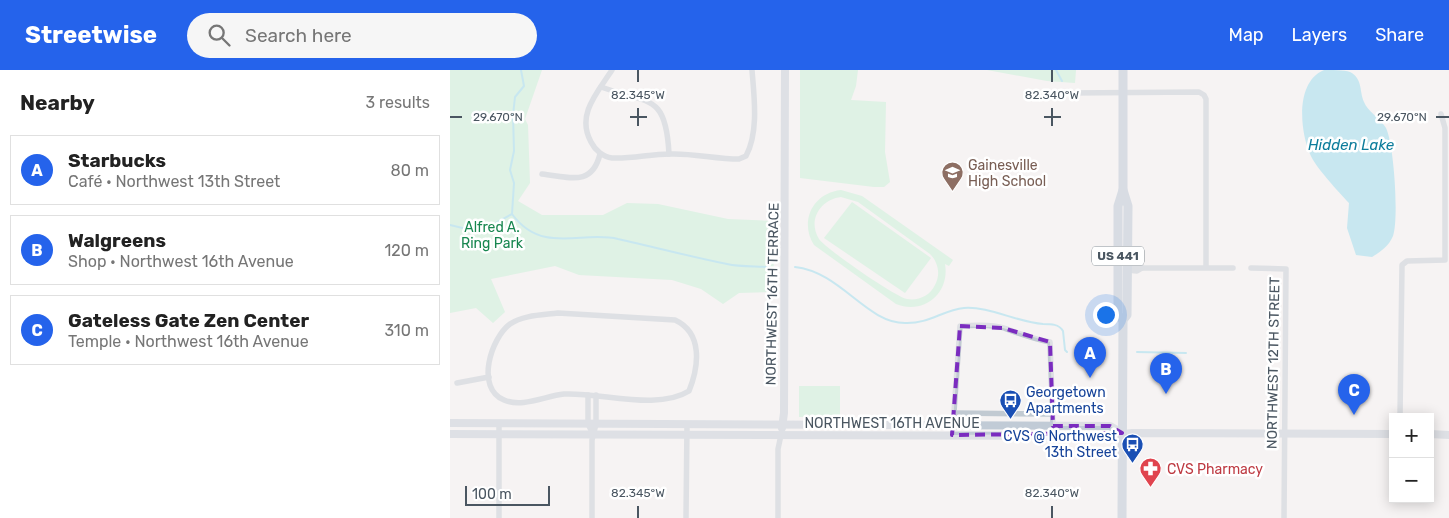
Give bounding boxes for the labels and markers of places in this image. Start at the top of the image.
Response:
place label: Gainesville High School [968,157,1046,190]
school or university icon: Gainesville High School [940,161,964,192]
pin: A [1074,337,1106,378]
pin: B [1150,353,1182,394]
pin: C [1338,374,1370,415]
place label: Georgetown Apartments [1026,384,1106,417]
bus stop icon: Georgetown Apartments [998,388,1022,419]
place label: CVS @ Northwest 13th Street [1003,428,1118,461]
bus stop icon: CVS @ Northwest 13th Street [1121,432,1145,463]
pharmacy icon: CVS Pharmacy [1139,457,1163,488]
place label: CVS Pharmacy [1167,461,1263,478]

